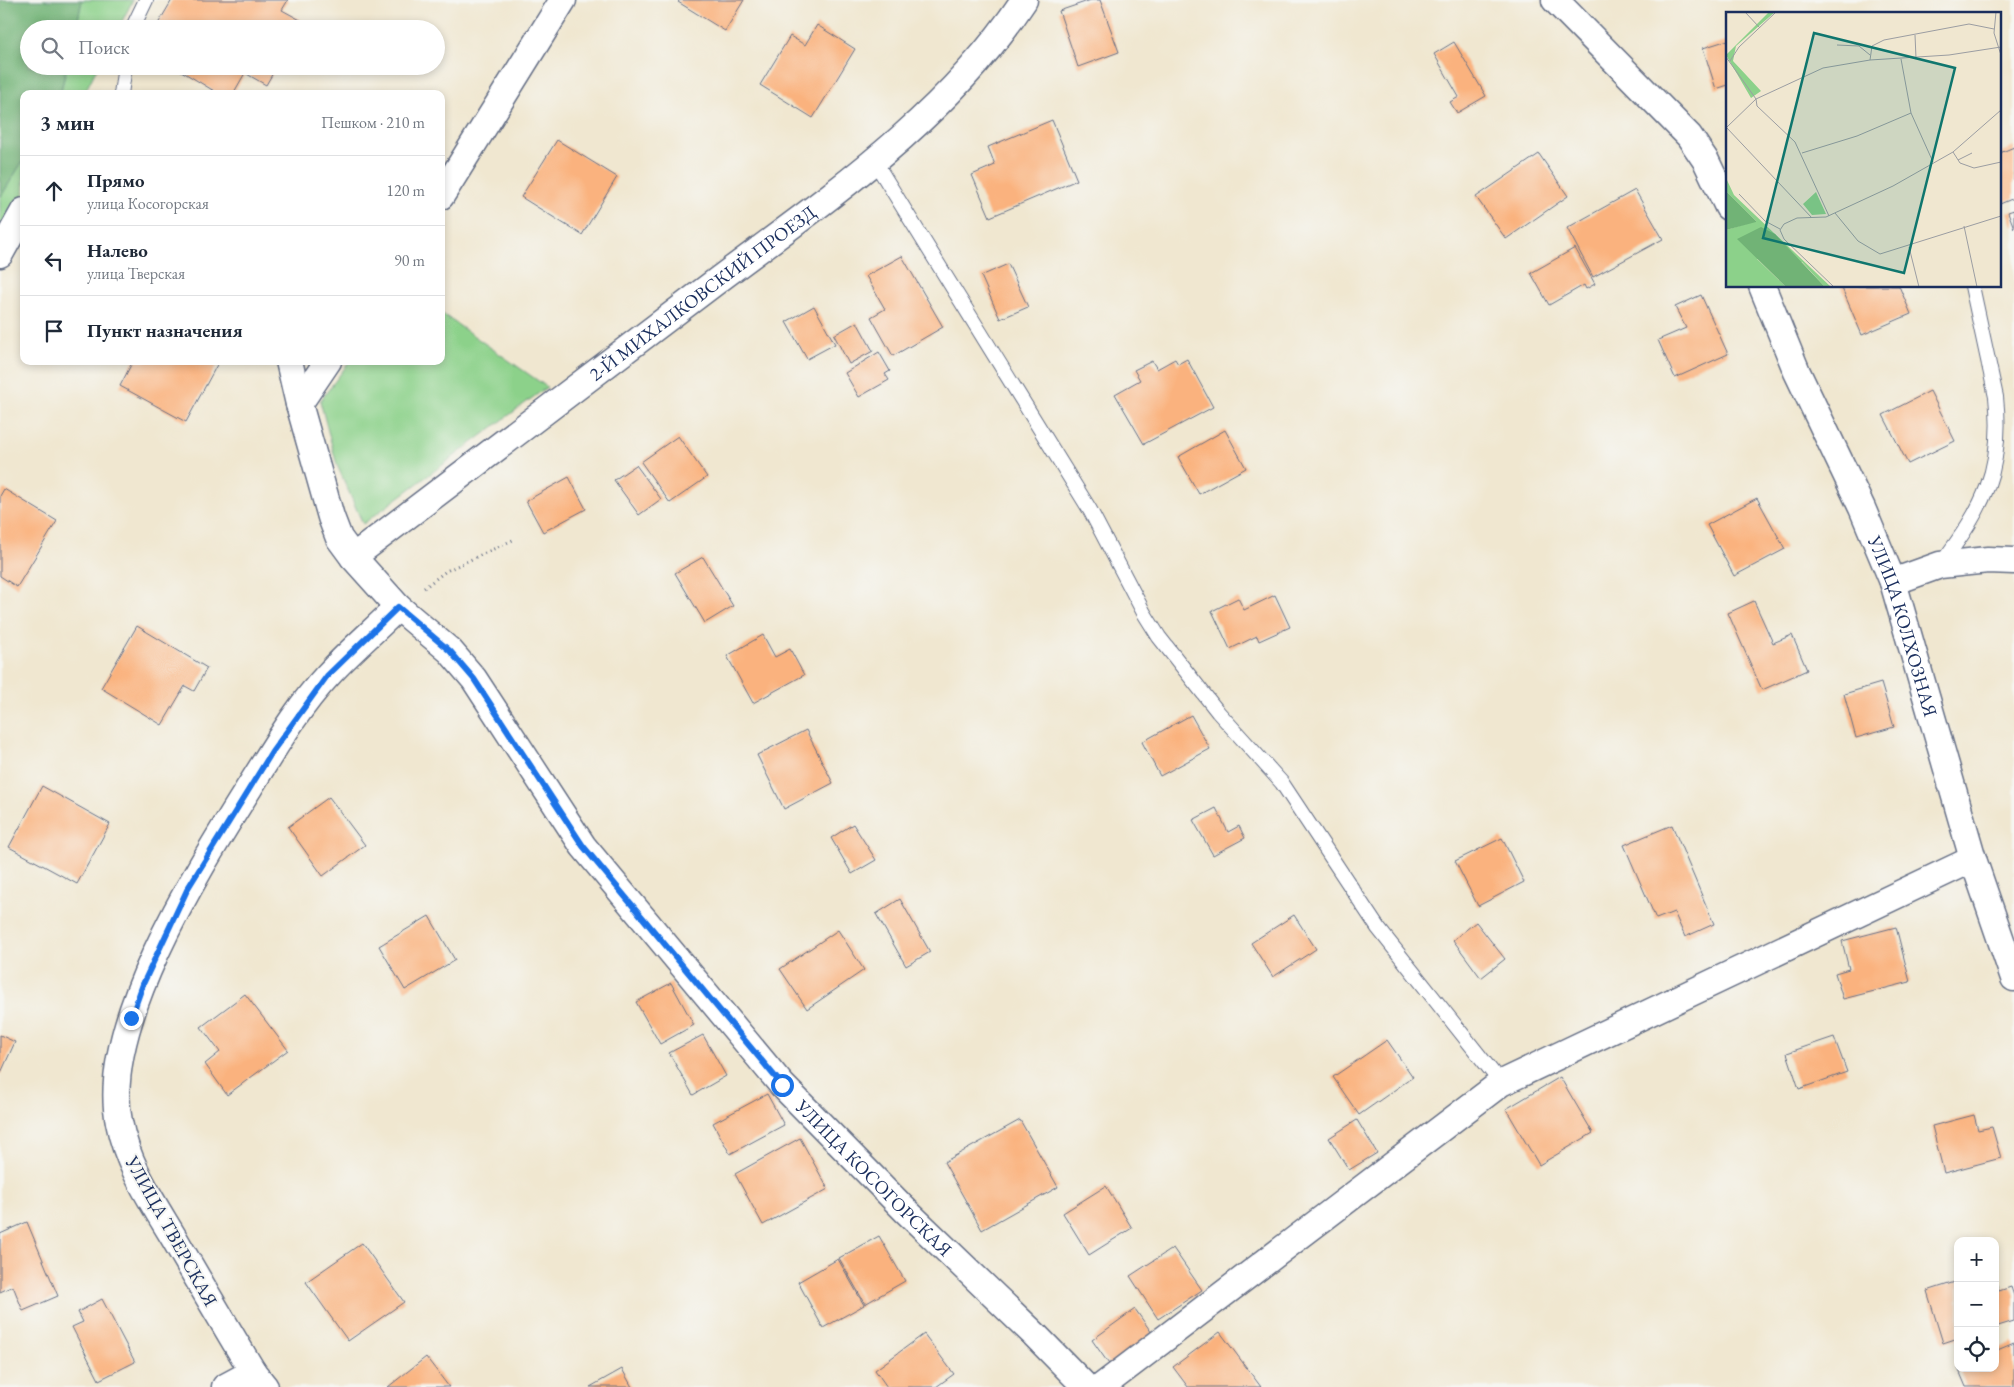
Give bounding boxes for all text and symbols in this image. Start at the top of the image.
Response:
inset map [1726,12,2002,288]
search box [20,20,445,75]
icon: search [38,34,66,62]
text: Поиск [78,35,130,60]
text: 3 мин [40,109,95,136]
text: Пешком · 210 m [321,112,425,133]
text: Прямо [87,168,145,193]
icon: ahead [40,177,68,205]
text: 120 m [386,180,425,201]
text: улица Косогорская [87,193,209,214]
street label: 2-Й МИХАЛКОВСКИЙ ПРОЕЗД [584,200,821,387]
text: Налево [87,238,148,263]
icon: left [40,247,68,275]
text: 90 m [394,250,425,271]
text: улица Тверская [87,263,185,284]
icon: arrive [40,317,68,345]
text: Пункт назначения [87,318,243,343]
street label: УЛИЦА КОЛХОЗНАЯ [1862,531,1943,720]
route end [120,1007,143,1030]
route start [771,1074,794,1097]
street label: УЛИЦА КОСОГОРСКАЯ [789,1093,958,1262]
street label: УЛИЦА ТВЕРСКАЯ [119,1151,223,1311]
map controls [1954,1237,1999,1372]
button: + [1954,1237,1999,1282]
button: − [1954,1282,1999,1327]
button: locate [1954,1327,1999,1372]

